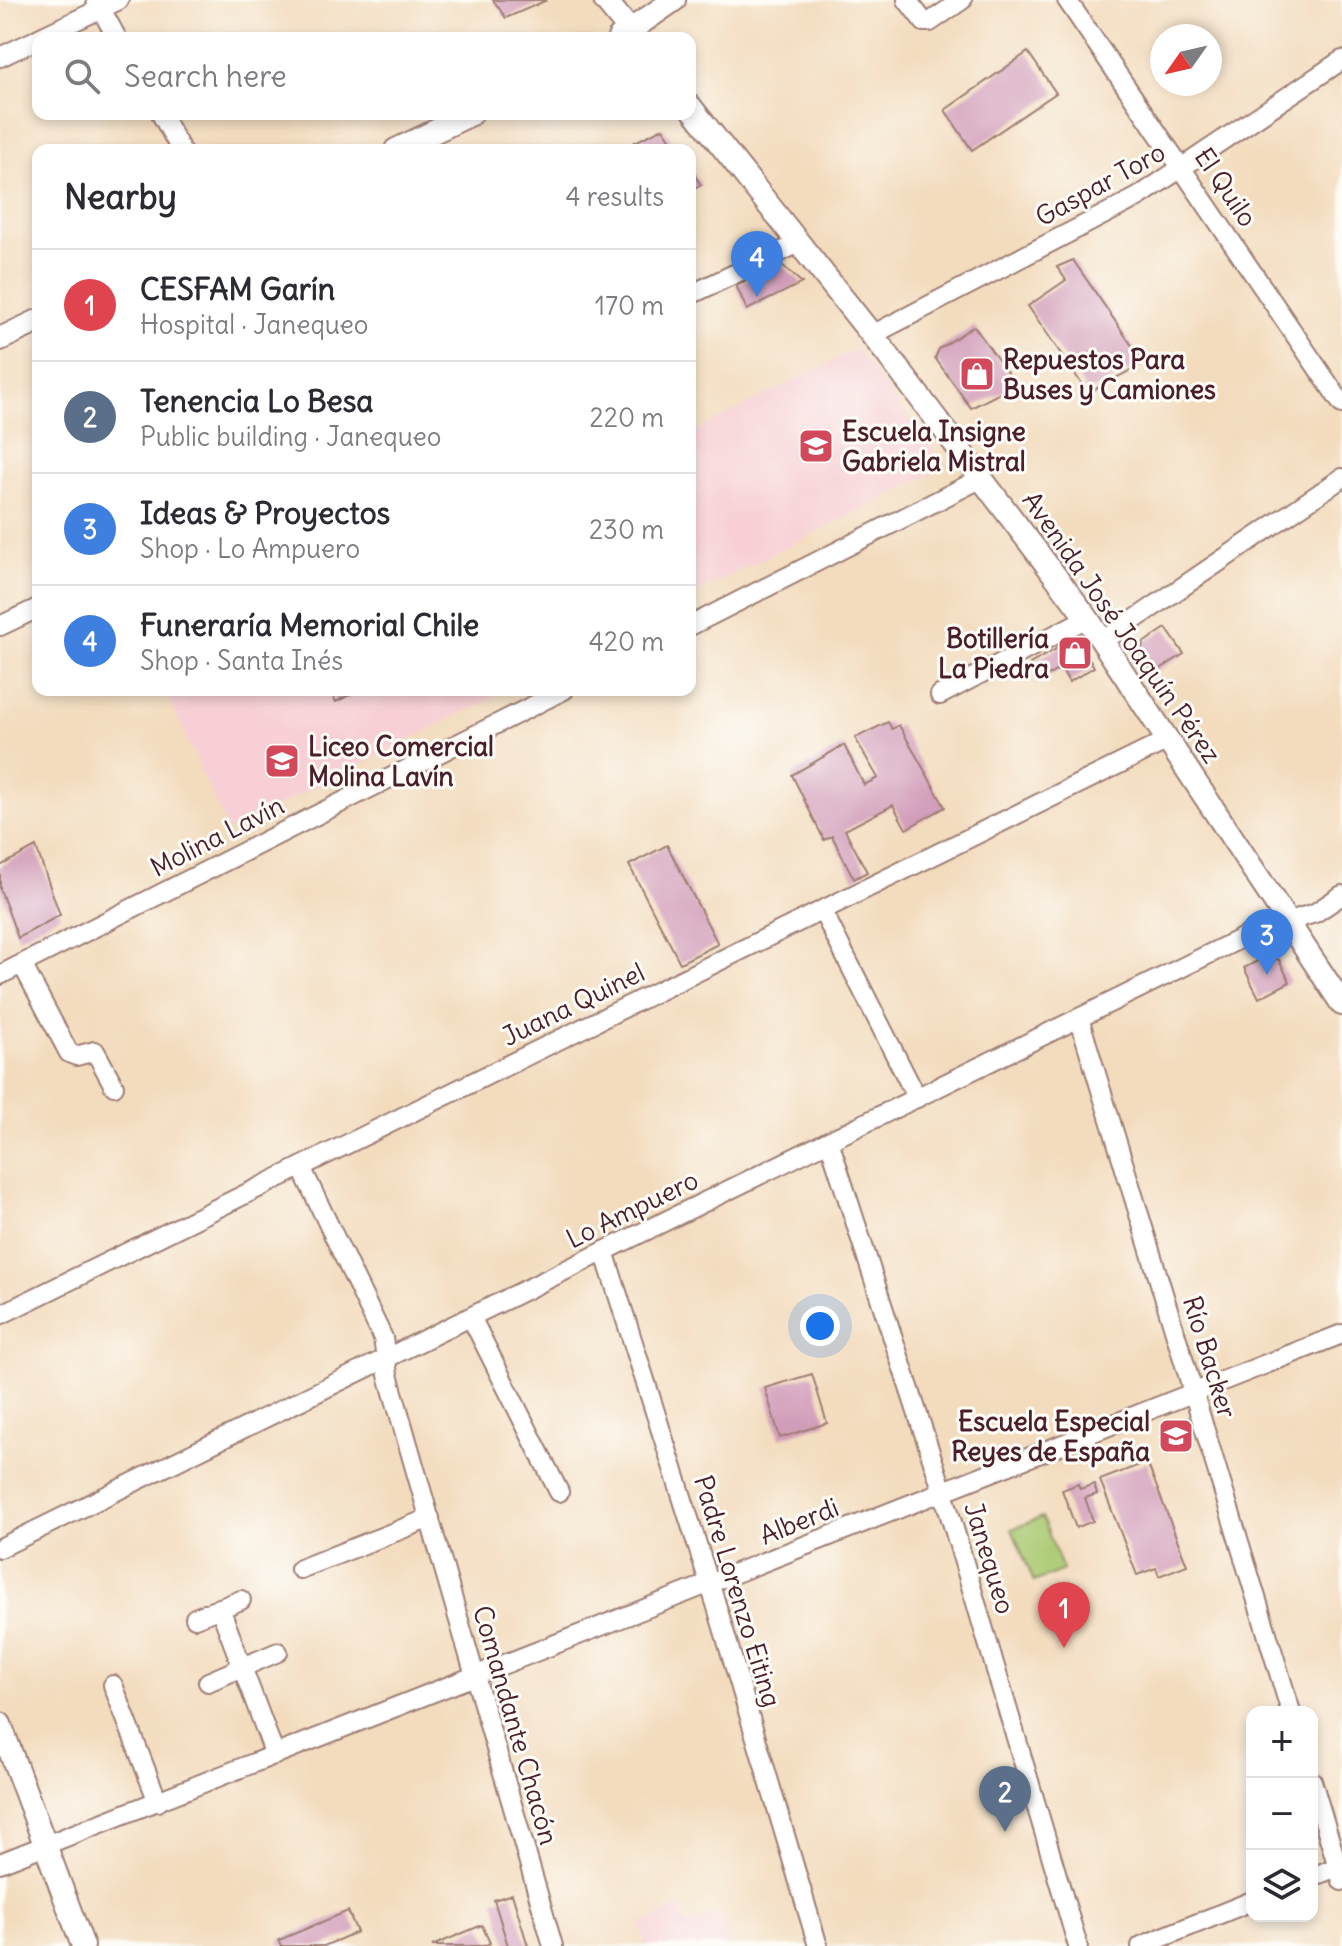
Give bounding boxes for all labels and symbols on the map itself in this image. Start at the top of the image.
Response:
north arrow [1150,24,1222,96]
street label: Gaspar Toro [1029,135,1171,233]
street label: El Quilo [1188,141,1264,233]
pin: 4 [731,231,783,297]
place label: Repuestos Para Buses y Camiones [1003,343,1216,406]
shop icon: Repuestos Para Buses y Camiones [958,355,996,393]
place label: Escuela Insigne Gabriela Mistral [842,415,1026,478]
school or university icon: Escuela Insigne Gabriela Mistral [797,427,835,465]
street label: Avenida José Joaquín Pérez [1015,485,1229,769]
place label: Botillería La Piedra [938,622,1049,685]
shop icon: Botillería La Piedra [1056,634,1094,672]
place label: Liceo Comercial Molina Lavín [308,730,494,793]
school or university icon: Liceo Comercial Molina Lavín [263,742,301,780]
street label: Molina Lavín [145,788,289,884]
pin: 3 [1241,909,1293,975]
street label: Juana Quinel [496,955,650,1053]
street label: Lo Ampuero [560,1163,704,1255]
street label: Río Backer [1176,1292,1244,1422]
your location [800,1306,840,1346]
place label: Escuela Especial Reyes de España [951,1405,1150,1468]
school or university icon: Escuela Especial Reyes de España [1157,1417,1195,1455]
street label: Padre Lorenzo Eiting [687,1471,789,1711]
street label: Alberdi [755,1490,843,1552]
street label: Janequeo [957,1498,1023,1618]
pin: 1 [1038,1582,1090,1648]
street label: Comandante Chacón [466,1602,566,1848]
pin: 2 [979,1766,1031,1832]

